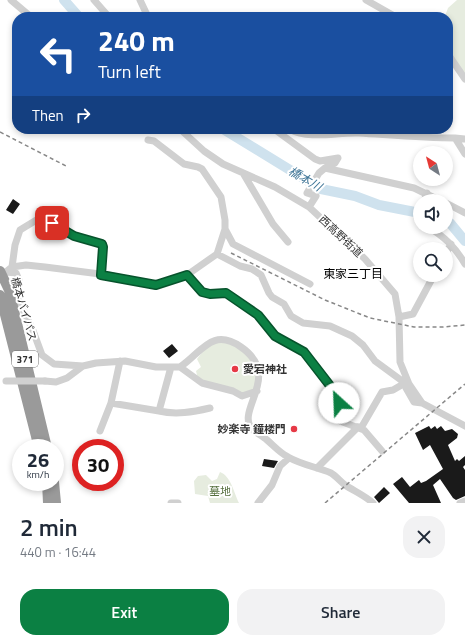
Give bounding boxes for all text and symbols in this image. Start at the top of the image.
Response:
text: 240 m [98,19,175,62]
icon: left [32,28,84,80]
text: Turn left [98,58,161,85]
text: Then [32,104,64,127]
icon: right [72,104,94,126]
north arrow [413,146,453,186]
map controls [413,146,453,282]
water label: 橋本川 [285,161,327,197]
button: sound [413,194,453,234]
pin [35,206,69,240]
street label: 西高野街道 [315,211,367,261]
icon: arrive [41,212,63,234]
button: search [413,242,453,282]
district label: 東家三丁目 [323,264,383,283]
street label: 橋本バイパス [7,275,41,343]
road number: 371 [12,351,38,367]
place label: 愛宕神社 [243,361,287,377]
marker: 愛宕神社 [230,364,240,374]
position arrow [318,382,360,424]
place label: 妙楽寺 鐘楼門 [218,421,286,437]
marker: 妙楽寺 鐘楼門 [289,424,299,434]
speed limit sign: 30 [72,439,124,491]
text: 26 [27,444,49,475]
text: km/h [27,467,49,482]
park label: 墓地 [209,483,231,499]
text: 2 min [20,509,78,545]
button: close [403,516,445,558]
text: 440 m · 16:44 [20,542,96,562]
button: Exit [20,589,229,635]
button: Share [237,589,445,635]

